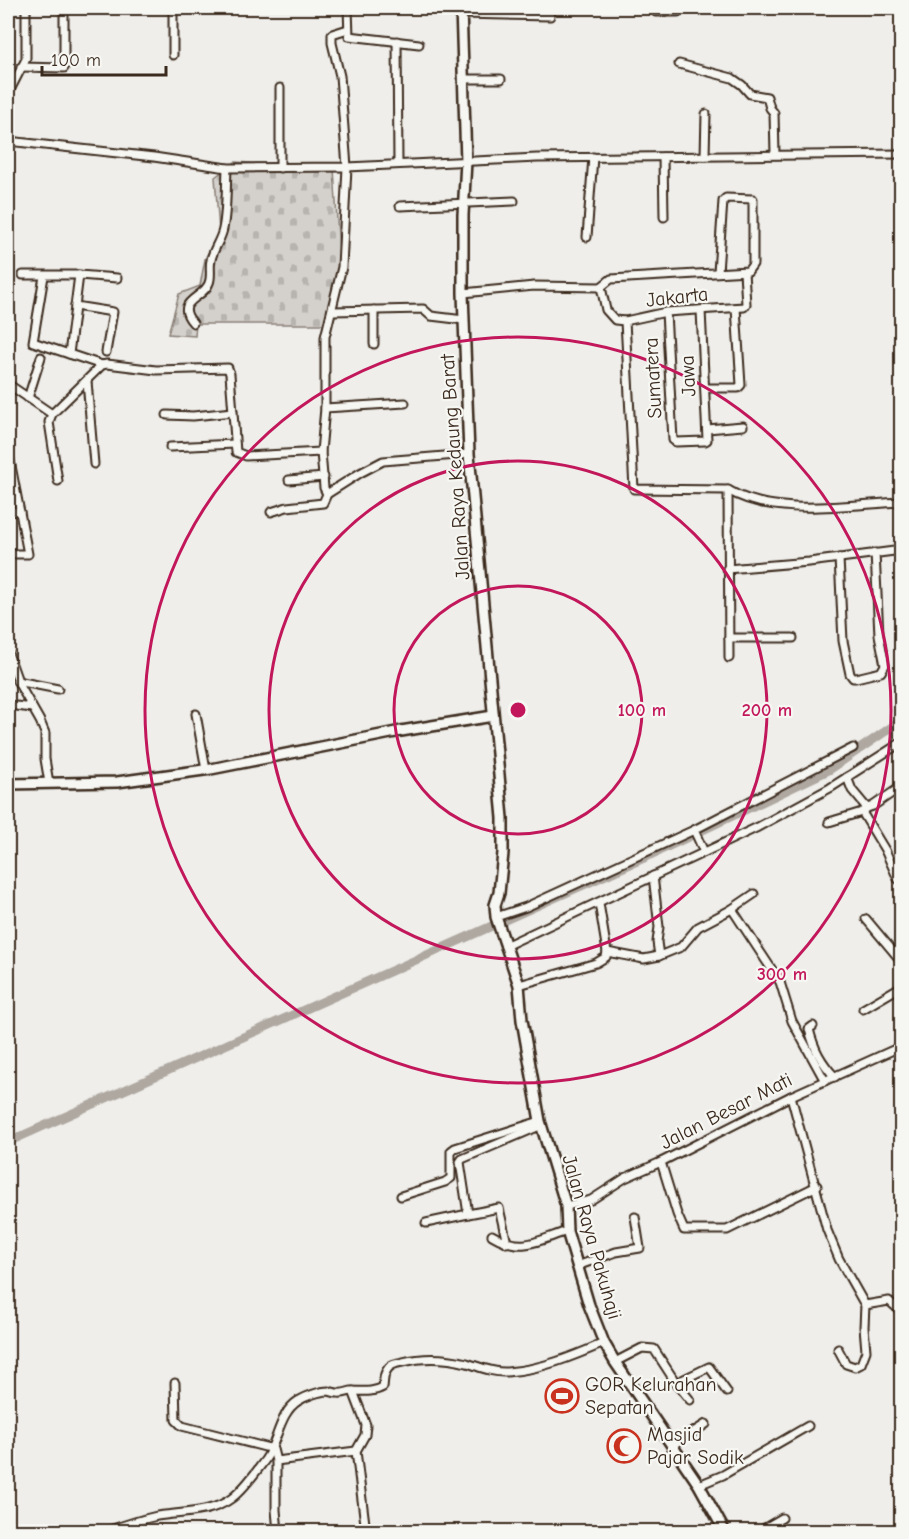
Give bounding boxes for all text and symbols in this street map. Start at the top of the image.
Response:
scale bar [42,39,166,77]
text: 100 m [51,50,101,71]
street label: Jakarta [645,282,709,312]
street label: Sumatera [639,337,667,419]
street label: Jalan Raya Kedaung Barat [436,352,474,581]
street label: Jawa [675,355,701,397]
centre of rings [508,700,528,720]
text: 100 m [618,700,666,721]
text: 200 m [742,700,792,721]
text: 300 m [757,964,807,985]
street label: Jalan Besar Mati [656,1068,796,1154]
street label: Jalan Raya Pakuhaji [557,1152,627,1322]
place label: GOR Kelurahan Sepatan [585,1373,717,1419]
sports icon: GOR Kelurahan Sepatan [544,1378,580,1414]
place label: Masjid Pajar Sodik [647,1423,744,1469]
mosque icon: Masjid Pajar Sodik [606,1428,642,1464]

